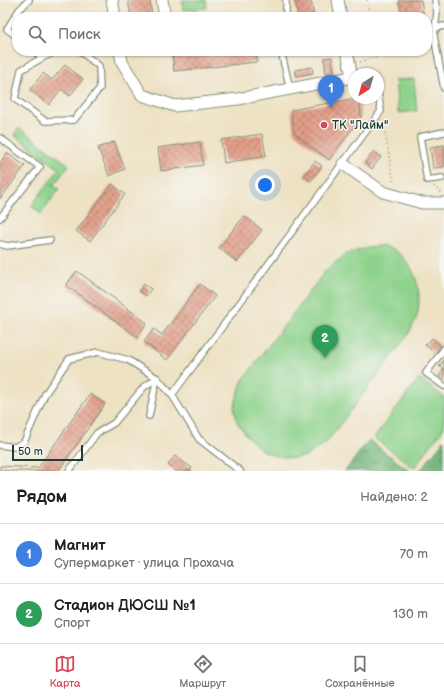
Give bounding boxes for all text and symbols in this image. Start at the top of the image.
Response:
search box [12,12,432,56]
icon: search [26,23,48,45]
text: Поиск [58,25,101,44]
north arrow [348,68,384,104]
pin: 1 [318,75,344,108]
place label: ТК "Лайм" [332,118,388,133]
marker: ТК "Лайм" [319,120,329,130]
your location [255,175,275,195]
pin: 2 [312,325,338,358]
scale bar [12,443,83,462]
text: 50 m [18,445,43,458]
text: Рядом [16,487,67,507]
text: Найдено: 2 [360,489,428,505]
text: Магнит [54,536,106,555]
text: 1 [26,546,32,562]
text: 70 m [400,546,428,562]
text: Супермаркет · улица Прохача [54,555,234,571]
text: Стадион ДЮСШ №1 [54,596,196,615]
text: 2 [25,606,33,622]
text: 130 m [393,606,428,622]
text: Спорт [54,615,90,631]
tab: Карта [49,653,80,690]
tab: Маршрут [179,653,226,690]
tab: Сохранённые [325,653,395,690]

